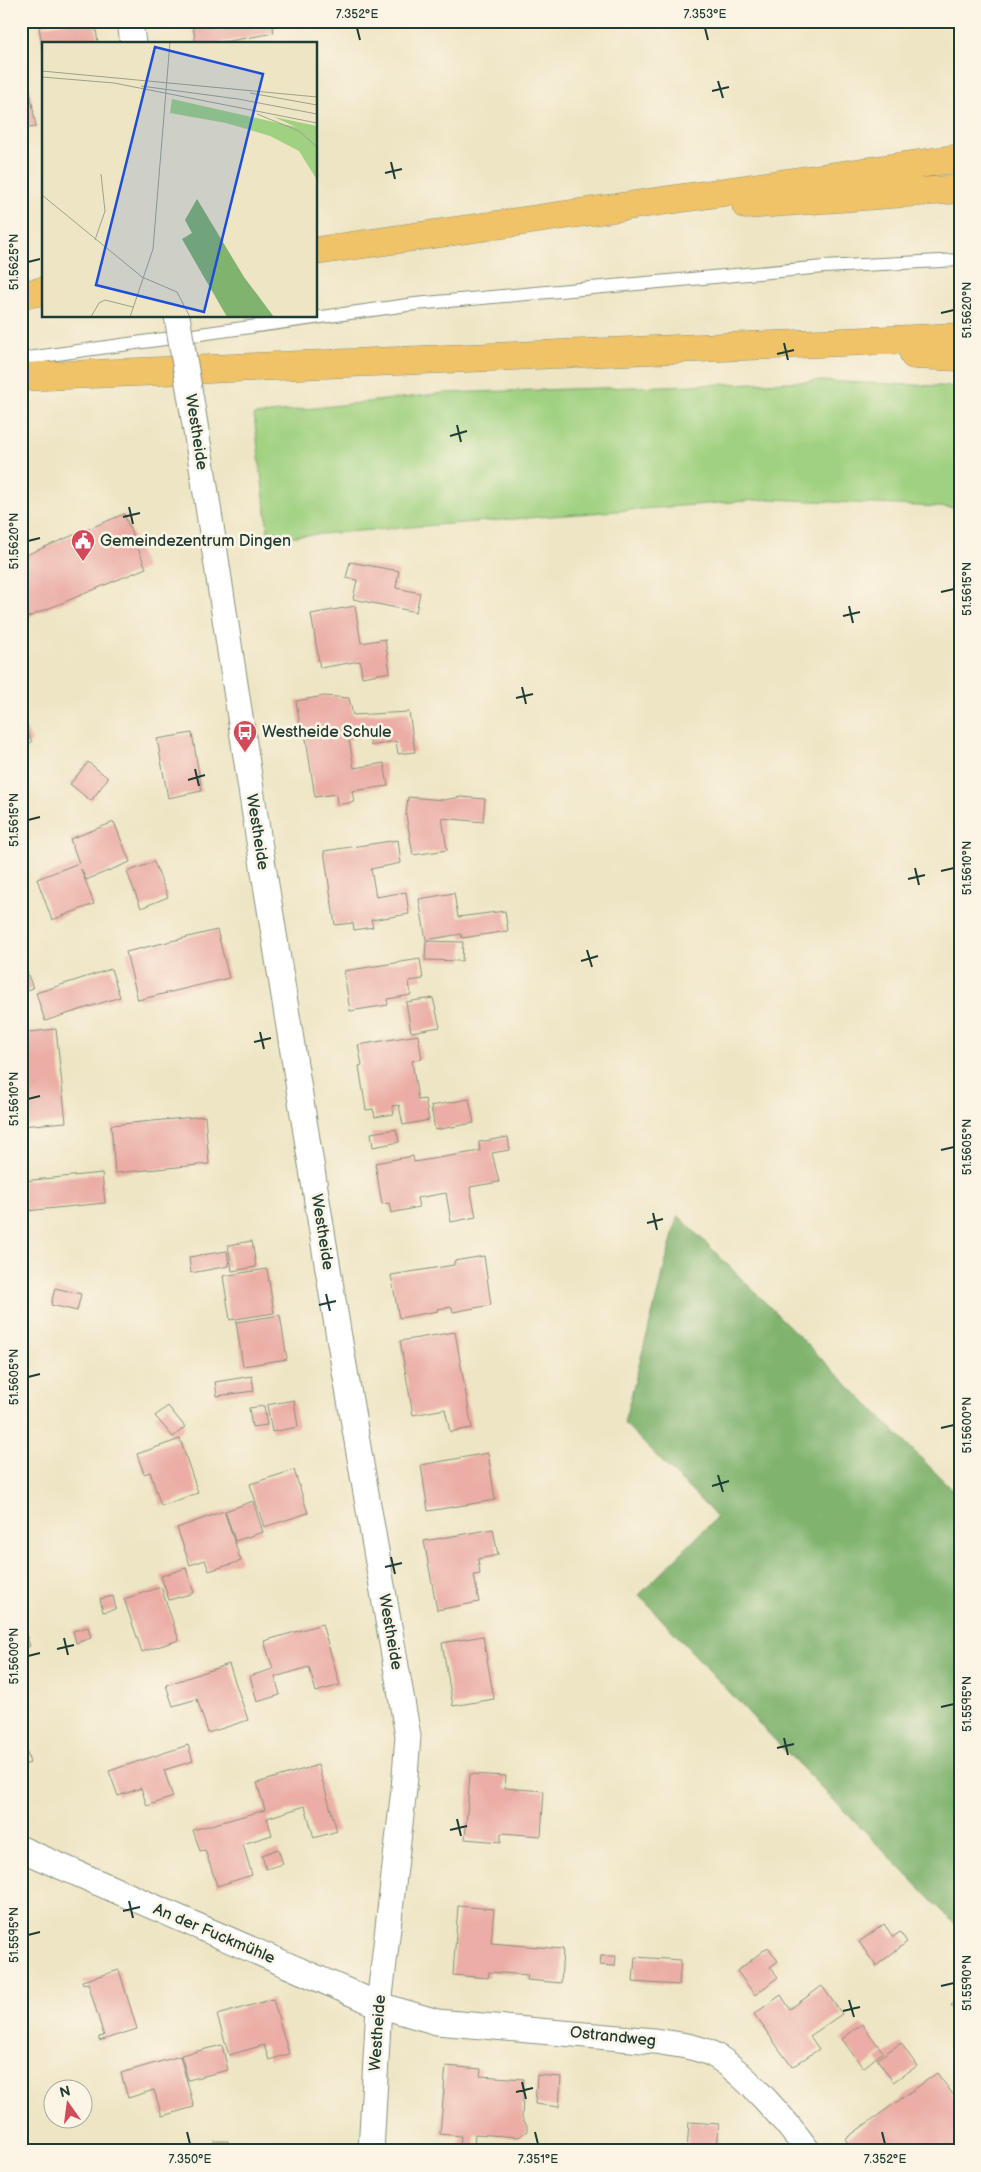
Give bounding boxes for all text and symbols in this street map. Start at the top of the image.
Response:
text: 7.352°E [336,7,378,22]
text: 7.353°E [683,7,727,22]
inset map [42,42,318,318]
text: 51.5625°N [7,234,22,290]
text: 51.5620°N [960,282,975,338]
street label: Westheide [181,393,211,472]
text: 51.5620°N [7,513,22,569]
public building icon: Gemeindezentrum Dingen [70,528,96,562]
place label: Gemeindezentrum Dingen [100,532,291,551]
text: 51.5615°N [960,562,975,616]
bus stop icon: Westheide Schule [232,719,258,753]
place label: Westheide Schule [262,723,392,742]
text: 51.5615°N [7,793,22,847]
street label: Westheide [242,793,272,872]
text: 51.5610°N [960,841,975,895]
text: 51.5610°N [7,1072,22,1126]
text: 51.5605°N [960,1119,975,1175]
street label: Westheide [307,1193,337,1272]
text: 51.5605°N [7,1349,22,1405]
text: 51.5600°N [960,1397,975,1453]
street label: Westheide [374,1593,406,1672]
text: 51.5600°N [7,1628,22,1684]
text: 51.5595°N [960,1676,975,1732]
street label: An der Fuckmühle [150,1900,278,1968]
text: 51.5595°N [7,1907,22,1963]
text: 51.5590°N [960,1955,975,2011]
street label: Westheide [366,1994,390,2072]
street label: Ostrandweg [569,2023,657,2051]
north arrow [42,2080,92,2130]
text: N [58,2082,72,2101]
text: 7.350°E [169,2152,212,2167]
text: 7.351°E [518,2152,558,2167]
text: 7.352°E [864,2152,906,2167]

